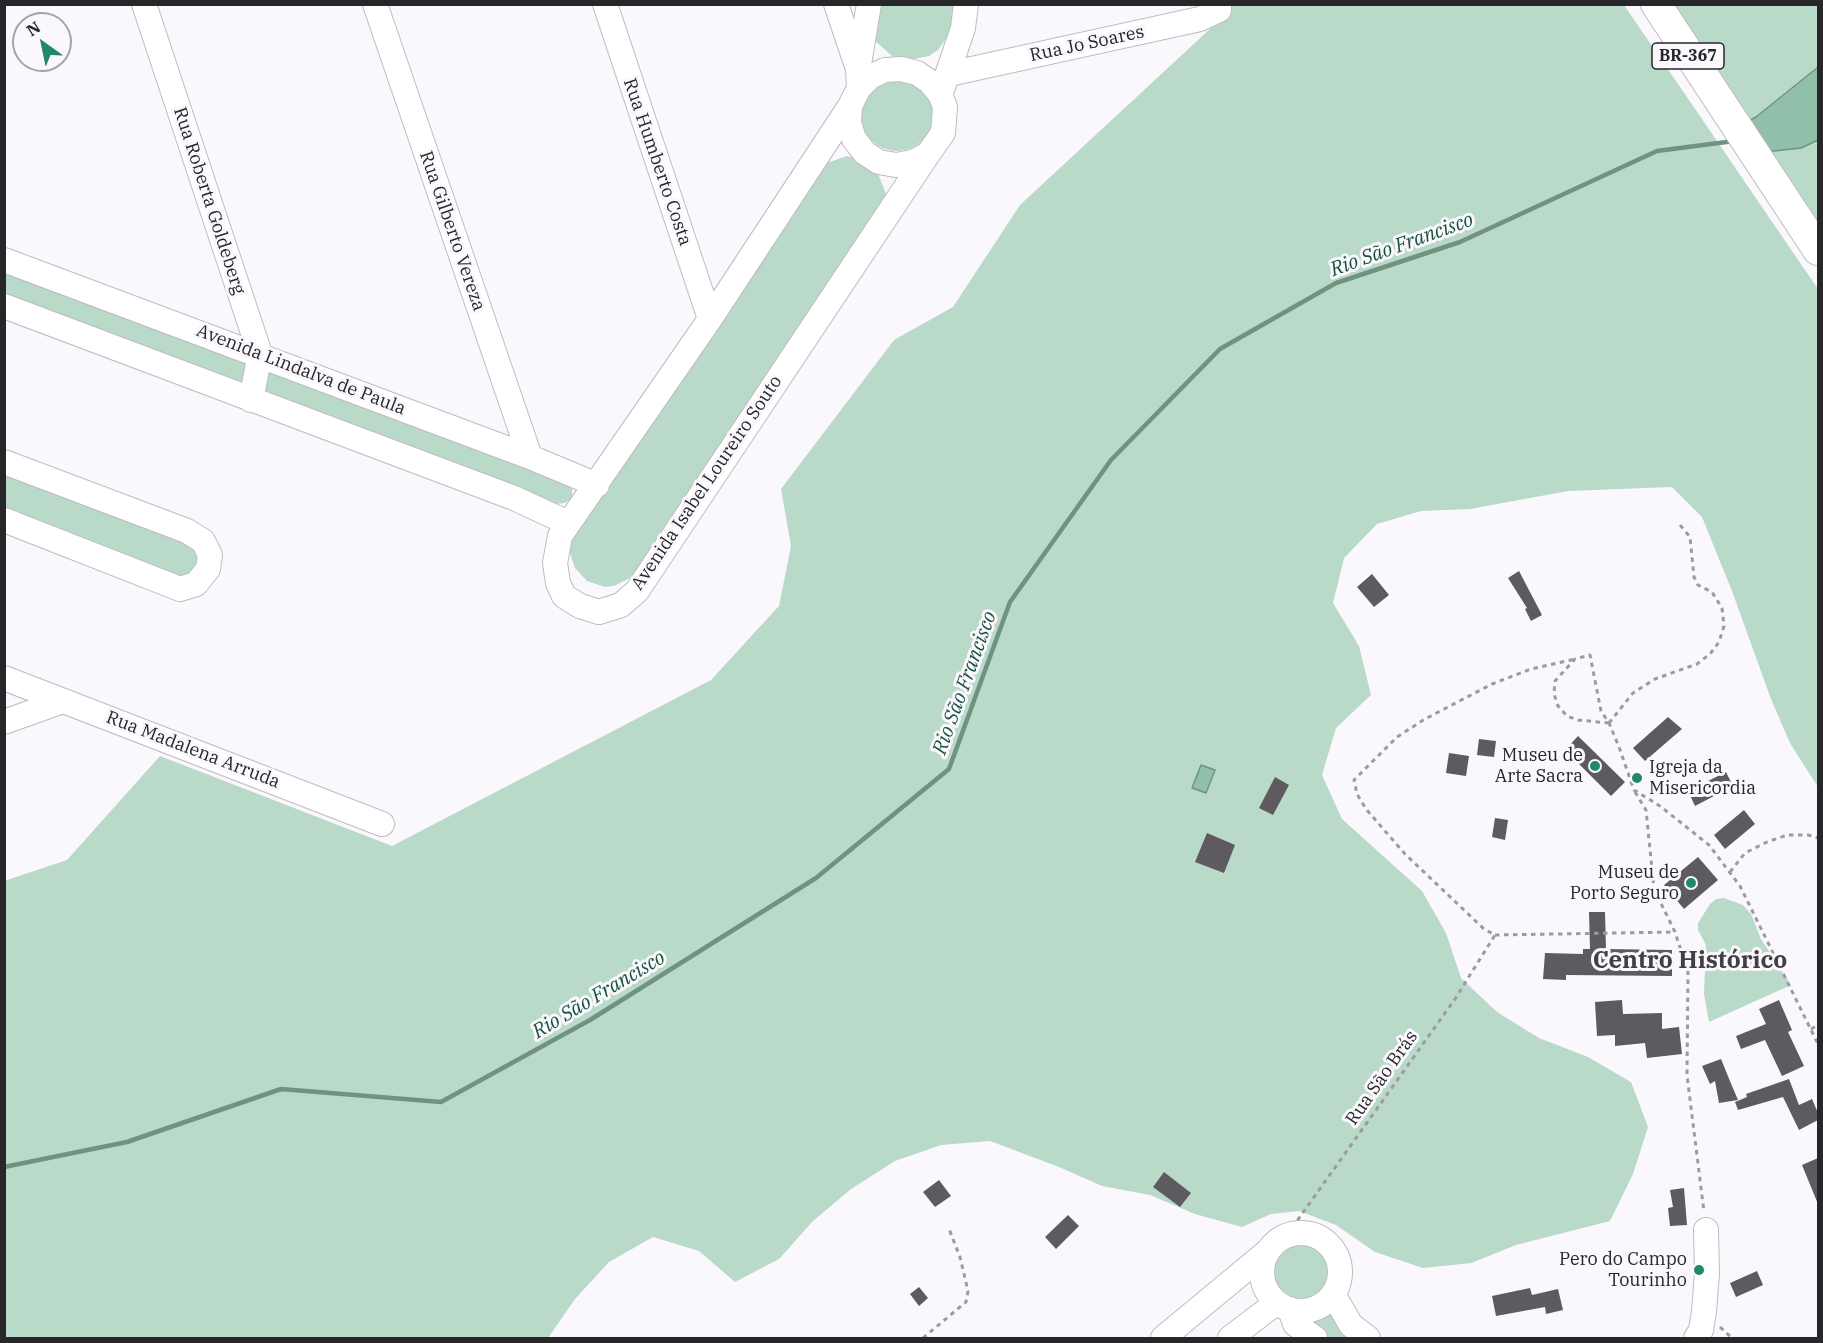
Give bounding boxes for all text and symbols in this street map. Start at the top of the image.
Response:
north arrow [12,12,72,72]
text: N [23,17,44,40]
street label: Rua Jo Soares [1028,21,1146,67]
road number: BR-367 [1652,43,1724,69]
street label: Rua Humberto Costa [618,75,696,249]
street label: Rua Roberta Goldeberg [168,105,250,297]
street label: Rua Gilberto Vereza [414,148,490,314]
water label: Rio São Francisco [1327,208,1477,282]
street label: Avenida Lindalva de Paula [193,320,409,420]
street label: Avenida Isabel Loureiro Souto [627,372,787,594]
water label: Rio São Francisco [928,608,1002,758]
street label: Rua Madalena Arruda [103,707,283,793]
place label: Museu de Arte Sacra [1495,745,1583,788]
place label: Igreja da Misericordia [1649,757,1756,800]
marker: Museu de Arte Sacra [1588,759,1602,773]
marker: Igreja da Misericordia [1630,771,1644,785]
place label: Museu de Porto Seguro [1570,862,1679,904]
marker: Museu de Porto Seguro [1684,876,1698,890]
water label: Rio São Francisco [528,946,670,1044]
district label: Centro Histórico [1593,947,1787,975]
street label: Rua São Brás [1341,1027,1423,1129]
place label: Pero do Campo Tourinho [1559,1249,1687,1292]
marker: Pero do Campo Tourinho [1692,1263,1706,1277]

